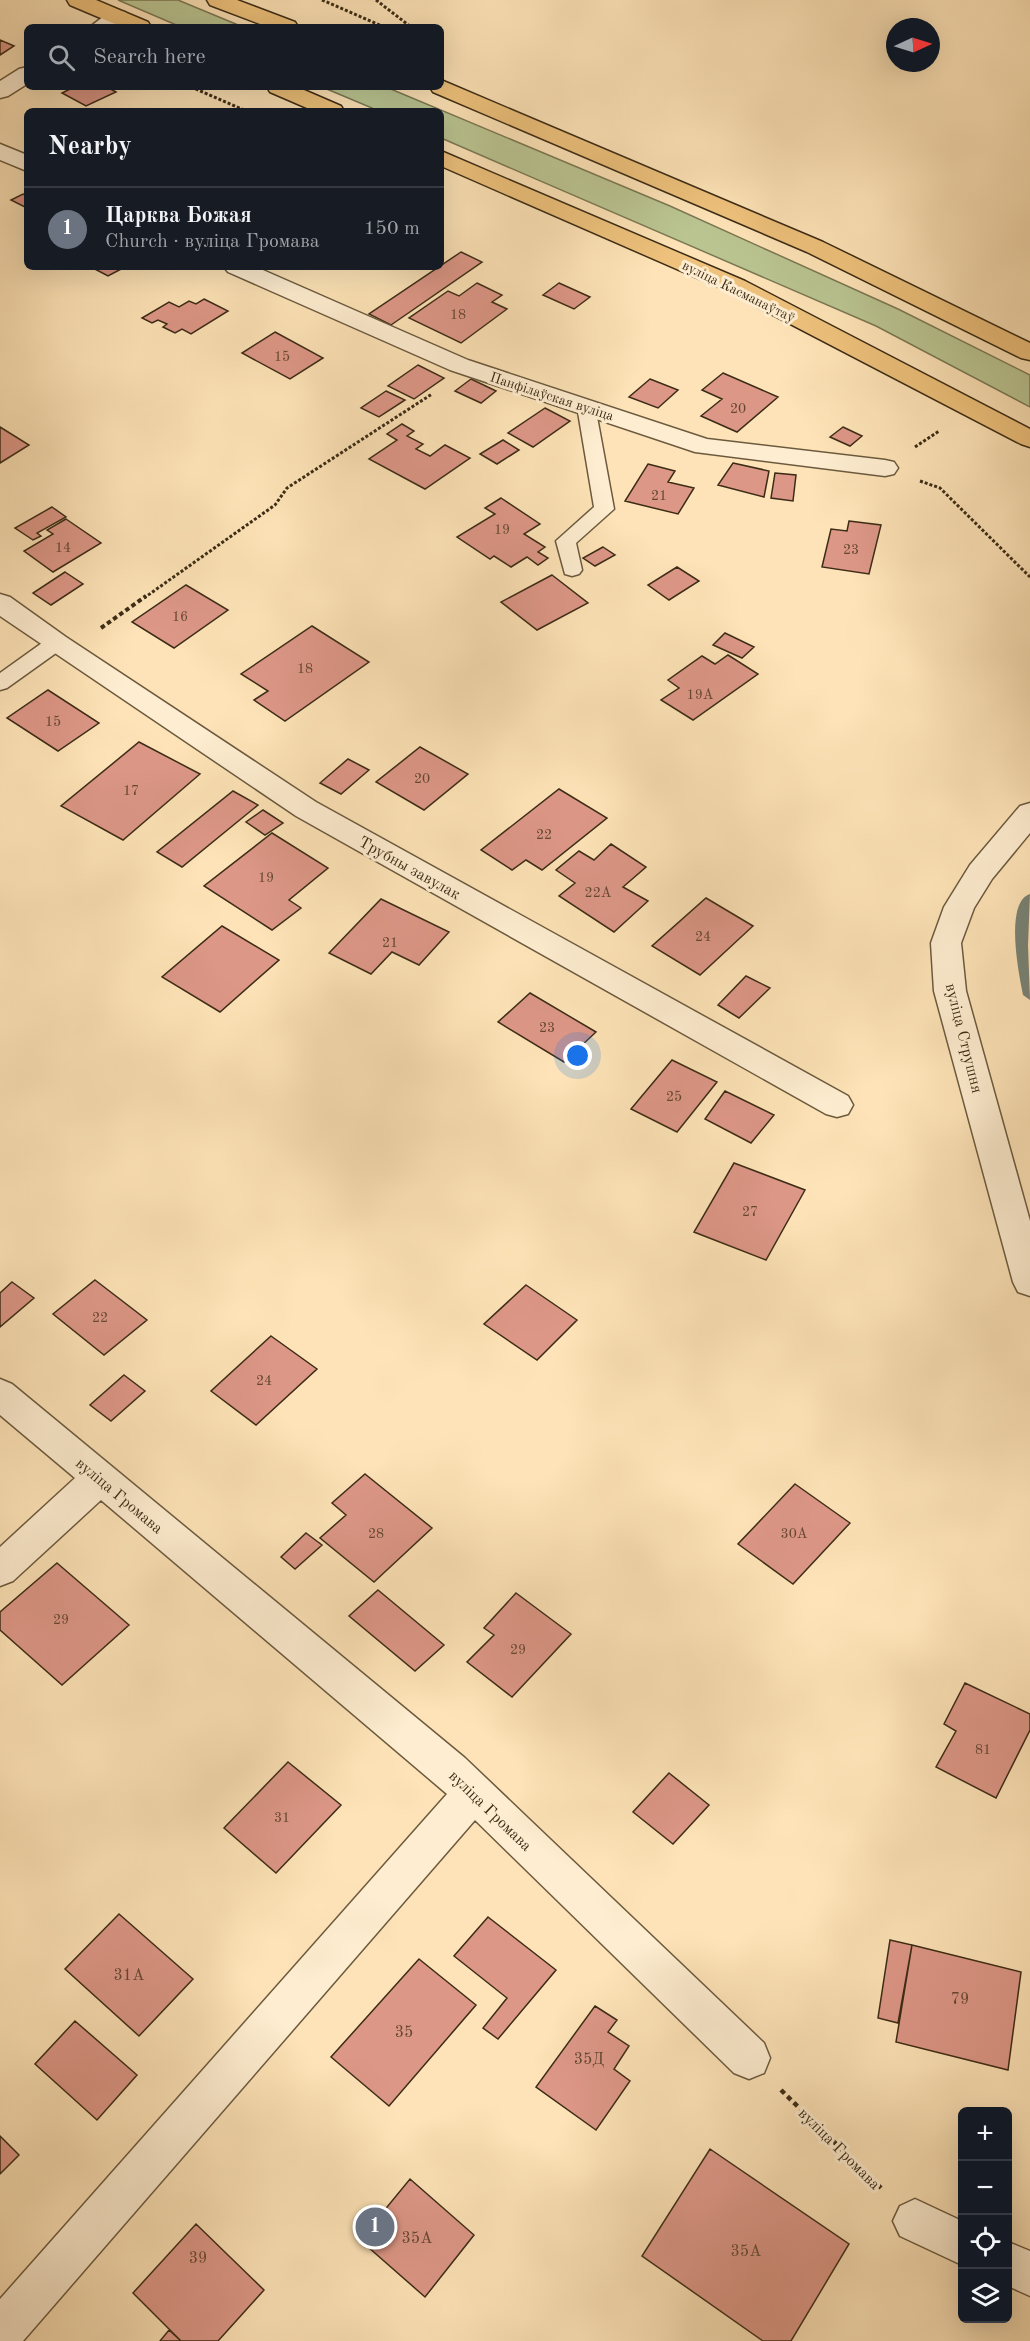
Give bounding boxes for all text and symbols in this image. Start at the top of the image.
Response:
north arrow [886,18,940,72]
search box [24,24,444,90]
icon: search [45,41,78,74]
text: Search here [93,46,206,68]
text: Nearby [48,134,132,160]
text: Царква Божая [105,205,252,227]
text: 1 [62,219,73,239]
text: 150 m [364,219,420,239]
text: Church · вуліца Громава [105,232,320,252]
street label: вуліца Касманаўтаў [680,258,798,326]
house number: 18 [450,308,466,322]
house number: 15 [274,350,290,364]
street label: Панфілаўская вуліца [488,370,615,425]
house number: 20 [730,402,746,416]
house number: 21 [651,489,667,503]
house number: 19 [494,523,510,537]
house number: 14 [55,541,71,555]
house number: 23 [843,543,859,557]
house number: 16 [172,610,188,624]
house number: 18 [297,662,313,676]
house number: 19А [687,688,714,702]
house number: 15 [45,715,61,729]
house number: 20 [414,772,430,786]
house number: 17 [123,784,139,798]
house number: 22 [536,828,552,842]
street label: Трубны завулак [355,834,463,903]
house number: 19 [258,871,274,885]
house number: 22А [585,886,612,900]
house number: 24 [695,930,711,944]
house number: 21 [382,936,398,950]
street label: вуліца Струшня [942,982,984,1095]
house number: 23 [539,1021,555,1035]
your location [563,1041,592,1070]
house number: 25 [666,1090,682,1104]
house number: 27 [742,1205,758,1219]
house number: 22 [92,1311,108,1325]
house number: 24 [256,1374,272,1388]
street label: вуліца Громава [72,1456,165,1537]
house number: 28 [368,1527,384,1541]
house number: 30А [781,1527,808,1541]
house number: 29 [53,1613,69,1627]
house number: 29 [510,1643,526,1657]
house number: 81 [975,1743,991,1757]
street label: вуліца Громава [445,1768,534,1855]
house number: 31 [274,1811,290,1825]
house number: 31А [114,1968,144,1984]
house number: 79 [951,1992,969,2008]
house number: 35 [395,2025,413,2041]
house number: 35Д [574,2052,604,2068]
street label: вуліца Громава [795,2106,883,2193]
map controls [958,2107,1012,2323]
button: + [958,2107,1012,2161]
button: − [958,2161,1012,2215]
pin: 1 [356,2204,394,2250]
button: locate [958,2215,1012,2269]
house number: 35А [402,2231,432,2247]
house number: 35А [731,2244,761,2260]
house number: 39 [189,2251,207,2267]
button: layers [958,2269,1012,2323]

